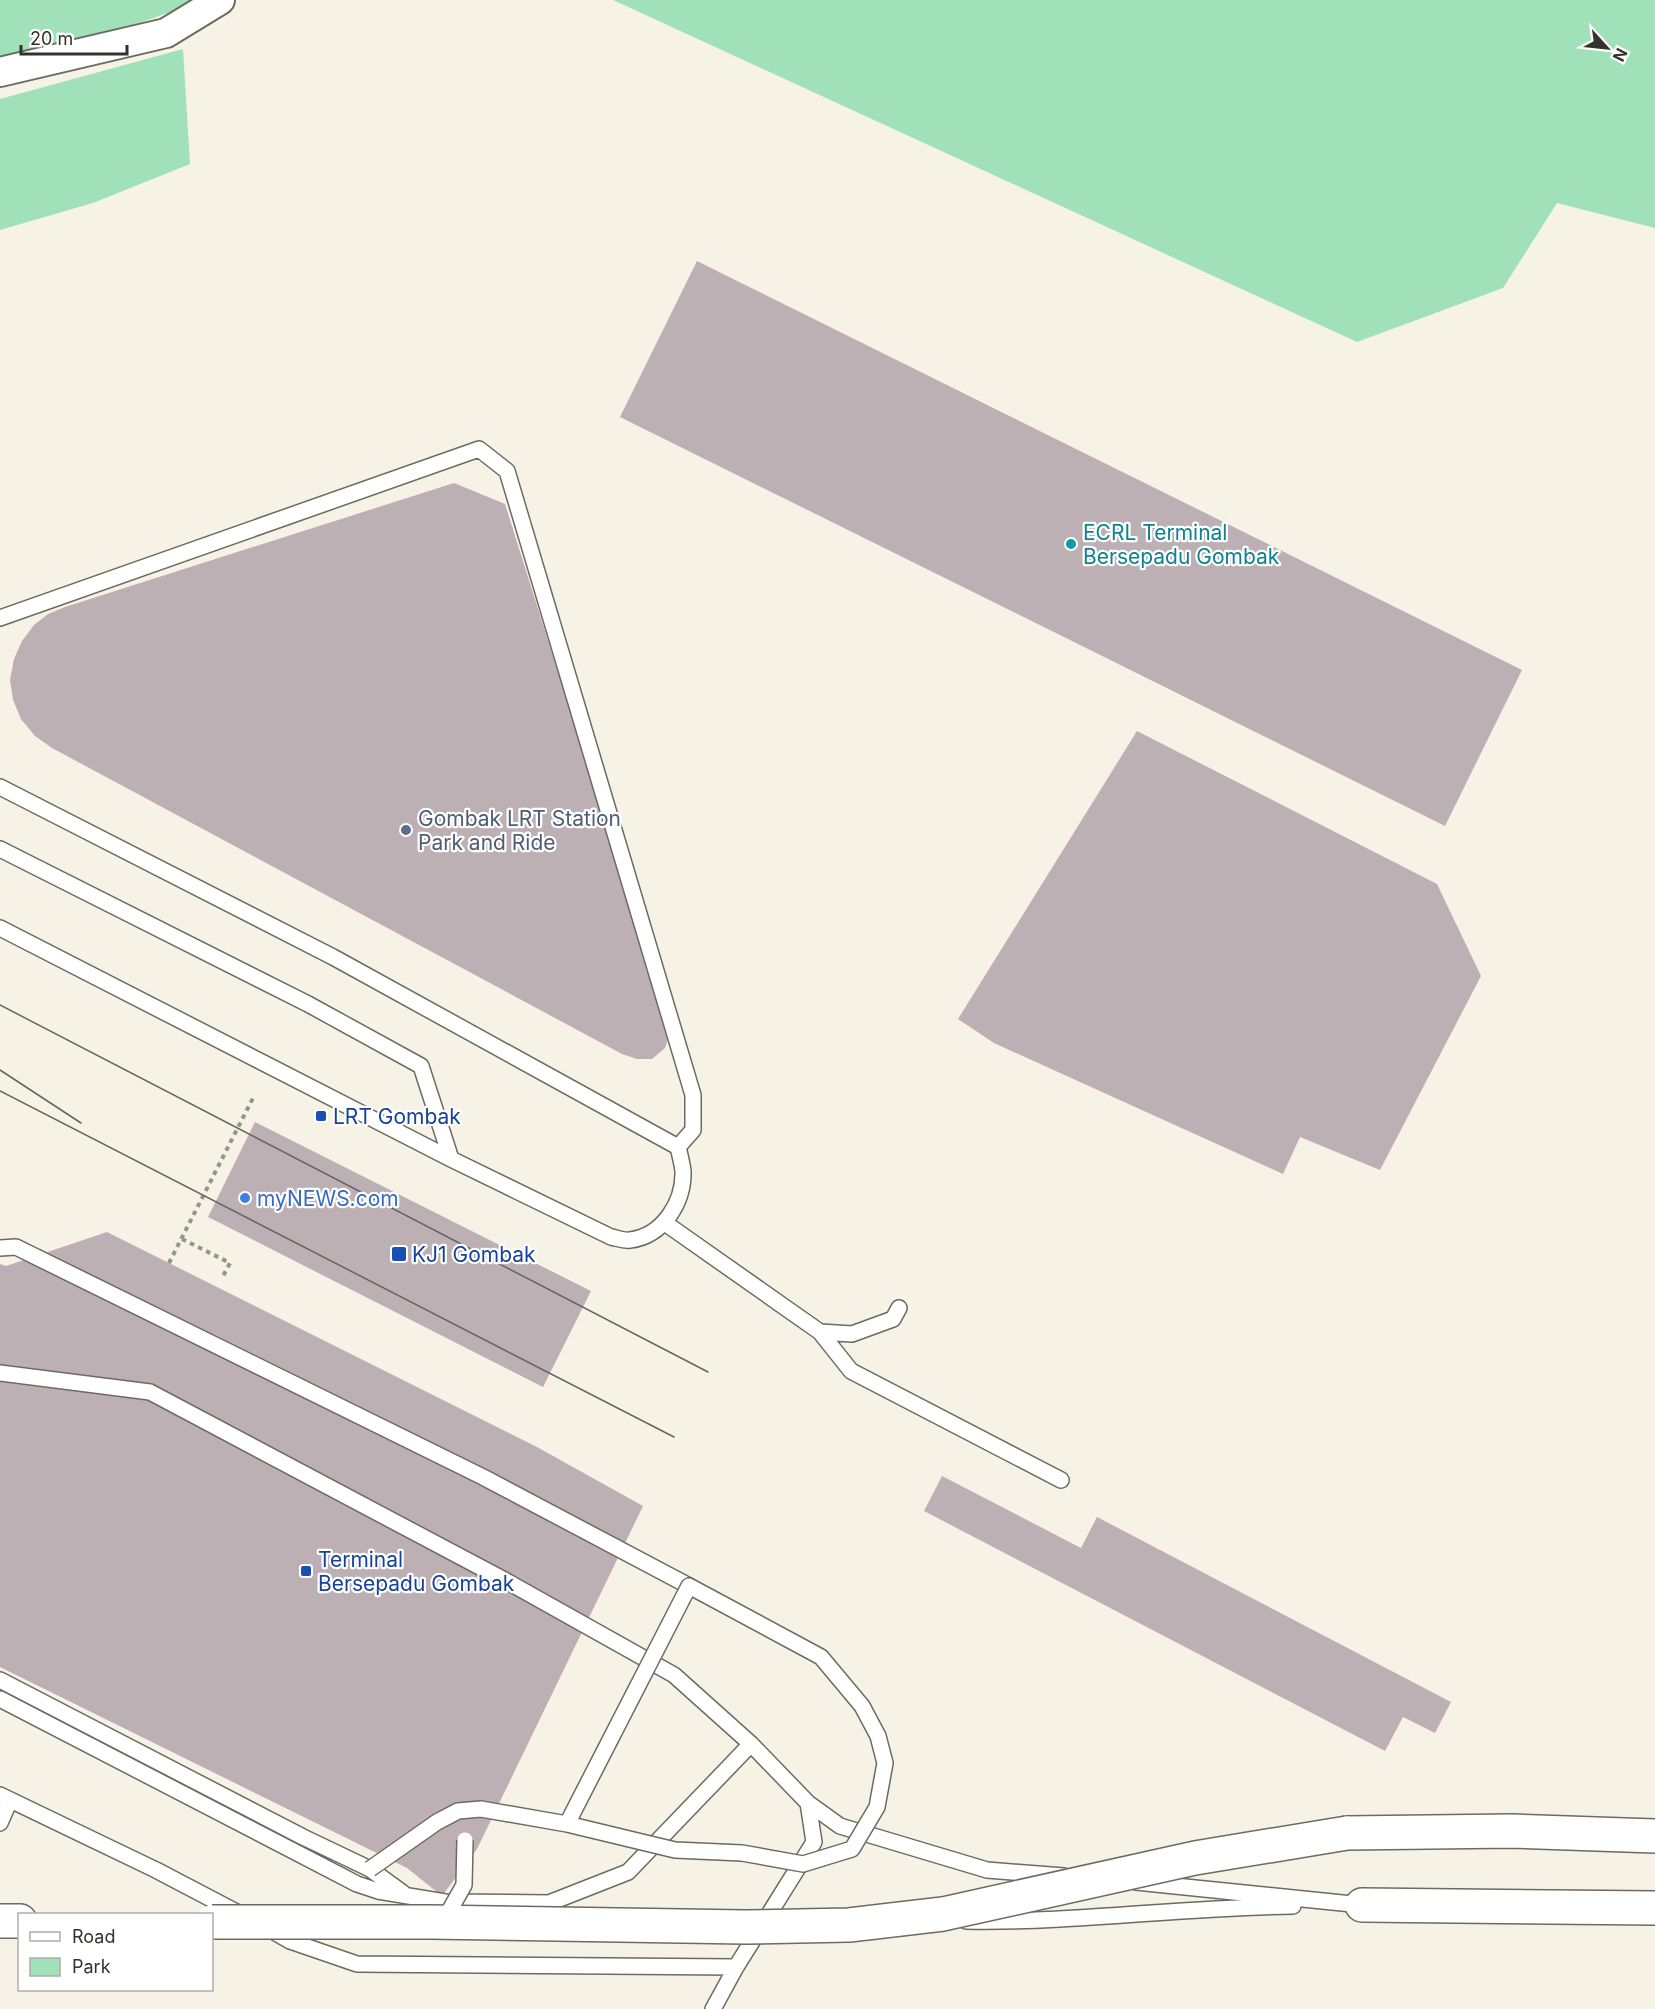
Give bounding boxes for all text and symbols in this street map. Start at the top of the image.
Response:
scale bar [21,18,128,56]
north arrow [1577,18,1637,78]
text: 20 m [30,28,73,49]
text: N [1609,45,1632,65]
place label: ECRL Terminal Bersepadu Gombak [1083,520,1280,569]
marker: ECRL Terminal Bersepadu Gombak [1064,537,1078,551]
place label: Gombak LRT Station Park and Ride [418,806,621,855]
marker: Gombak LRT Station Park and Ride [399,823,413,837]
place label: LRT Gombak [333,1104,461,1129]
marker: LRT Gombak [314,1109,328,1123]
place label: myNEWS.com [257,1186,399,1211]
marker: myNEWS.com [238,1191,252,1205]
place label: KJ1 Gombak [412,1242,536,1267]
marker: KJ1 Gombak [390,1245,408,1263]
place label: Terminal Bersepadu Gombak [318,1547,515,1596]
marker: Terminal Bersepadu Gombak [299,1564,313,1578]
legend [18,1913,213,1991]
text: Road [72,1926,115,1947]
text: Park [72,1956,111,1977]

